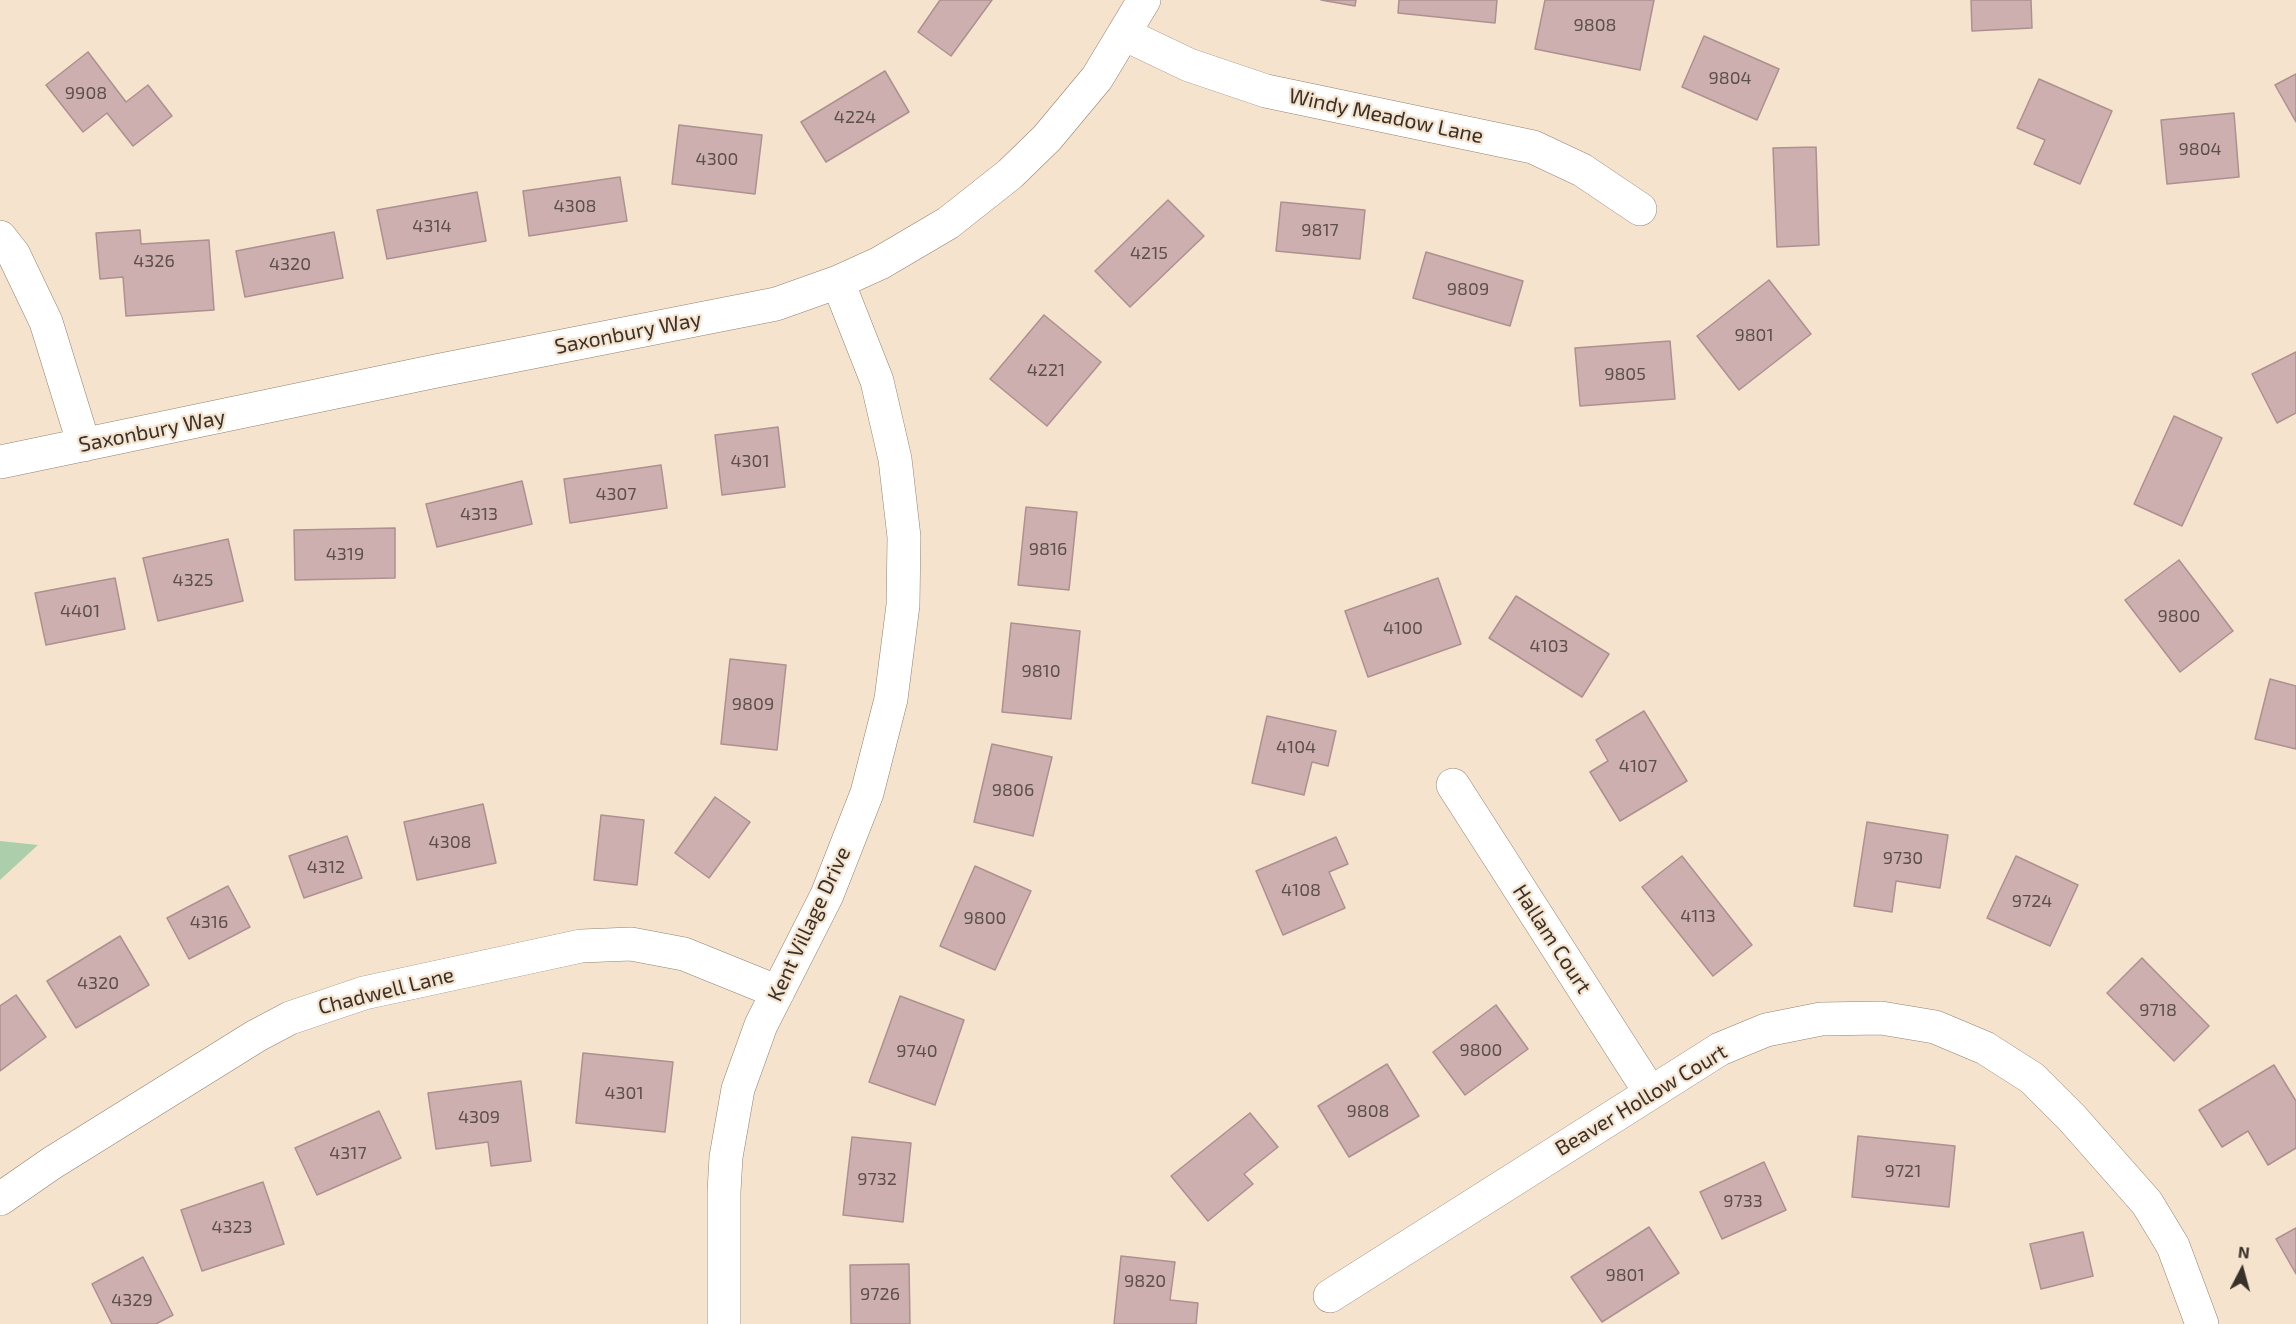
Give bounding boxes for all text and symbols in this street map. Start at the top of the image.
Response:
house number: 9808 [1573,14,1617,36]
house number: 9804 [1708,67,1752,89]
house number: 9908 [65,82,107,104]
street label: Windy Meadow Lane [1287,83,1485,149]
house number: 4224 [834,106,876,128]
house number: 9804 [2178,138,2222,160]
house number: 4300 [696,148,738,170]
house number: 4308 [554,195,596,217]
house number: 4314 [412,215,452,237]
house number: 9817 [1301,219,1339,241]
house number: 4215 [1130,242,1168,264]
house number: 4326 [133,250,175,272]
house number: 4320 [269,253,311,275]
house number: 9809 [1447,278,1489,300]
street label: Saxonbury Way [553,306,703,360]
house number: 9801 [1734,324,1774,346]
house number: 4221 [1027,359,1065,381]
house number: 9805 [1604,363,1646,385]
street label: Saxonbury Way [77,404,227,458]
house number: 4301 [730,450,770,472]
house number: 4307 [595,483,637,505]
house number: 4313 [460,503,498,525]
house number: 9816 [1029,538,1067,560]
house number: 4319 [326,543,364,565]
house number: 4325 [173,569,213,591]
house number: 4401 [60,600,100,622]
house number: 9800 [2158,605,2200,627]
house number: 4100 [1383,617,1423,639]
house number: 4103 [1529,635,1569,657]
house number: 9810 [1021,660,1061,682]
house number: 9809 [732,693,774,715]
house number: 4104 [1276,736,1316,758]
house number: 4107 [1619,755,1657,777]
house number: 9806 [992,779,1034,801]
house number: 4308 [429,831,471,853]
street label: Kent Village Drive [762,843,856,1005]
house number: 9730 [1883,847,1923,869]
house number: 4312 [307,856,345,878]
house number: 4108 [1281,879,1321,901]
street label: Hallam Court [1507,880,1597,998]
house number: 9724 [2012,890,2052,912]
house number: 4113 [1680,905,1716,927]
house number: 9800 [964,907,1006,929]
house number: 4316 [190,911,228,933]
street label: Chadwell Lane [315,962,457,1020]
house number: 4320 [77,972,119,994]
house number: 9718 [2139,999,2177,1021]
house number: 9800 [1460,1039,1502,1061]
street label: Beaver Hollow Court [1551,1039,1731,1161]
house number: 9740 [896,1040,938,1062]
house number: 4301 [604,1082,644,1104]
house number: 9808 [1346,1100,1390,1122]
house number: 4309 [458,1106,500,1128]
house number: 4317 [329,1142,367,1164]
house number: 9721 [1885,1160,1921,1182]
house number: 9732 [857,1168,897,1190]
house number: 9733 [1723,1190,1763,1212]
house number: 4323 [211,1216,253,1238]
north arrow [2212,1240,2272,1300]
text: N [2237,1242,2251,1262]
house number: 9801 [1605,1264,1645,1286]
house number: 9820 [1124,1270,1166,1292]
house number: 9726 [860,1283,900,1305]
house number: 4329 [111,1289,153,1311]

